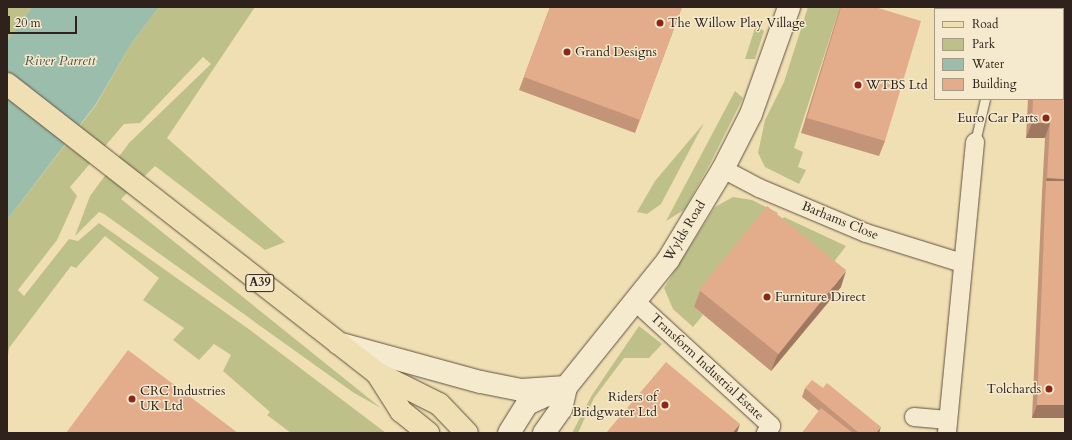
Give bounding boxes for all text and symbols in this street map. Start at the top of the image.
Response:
scale bar [10,8,79,34]
legend [934,8,1064,100]
text: 20 m [15,15,41,31]
place label: The Willow Play Village [668,15,805,31]
text: Road [972,16,998,32]
marker: The Willow Play Village [655,18,665,28]
text: Park [972,36,995,52]
place label: Grand Designs [575,44,657,60]
marker: Grand Designs [562,47,572,57]
water label: River Parrett [25,53,95,69]
text: Water [972,56,1004,72]
text: Building [972,76,1016,92]
place label: WTBS Ltd [866,77,928,93]
marker: WTBS Ltd [853,80,863,90]
place label: Euro Car Parts [957,110,1038,126]
marker: Euro Car Parts [1041,113,1051,123]
street label: Wylds Road [661,198,709,264]
street label: Barhams Close [799,199,881,243]
road number: A39 [245,273,275,293]
place label: Furniture Direct [775,289,866,305]
marker: Furniture Direct [762,292,772,302]
street label: Transform Industrial Estate [647,310,767,424]
place label: Tolchards [986,381,1041,397]
place label: CRC Industries UK Ltd [140,384,225,415]
marker: Tolchards [1044,384,1054,394]
place label: Riders of Bridgwater Ltd [572,390,657,421]
marker: CRC Industries UK Ltd [127,394,137,404]
marker: Riders of Bridgwater Ltd [660,400,670,410]

